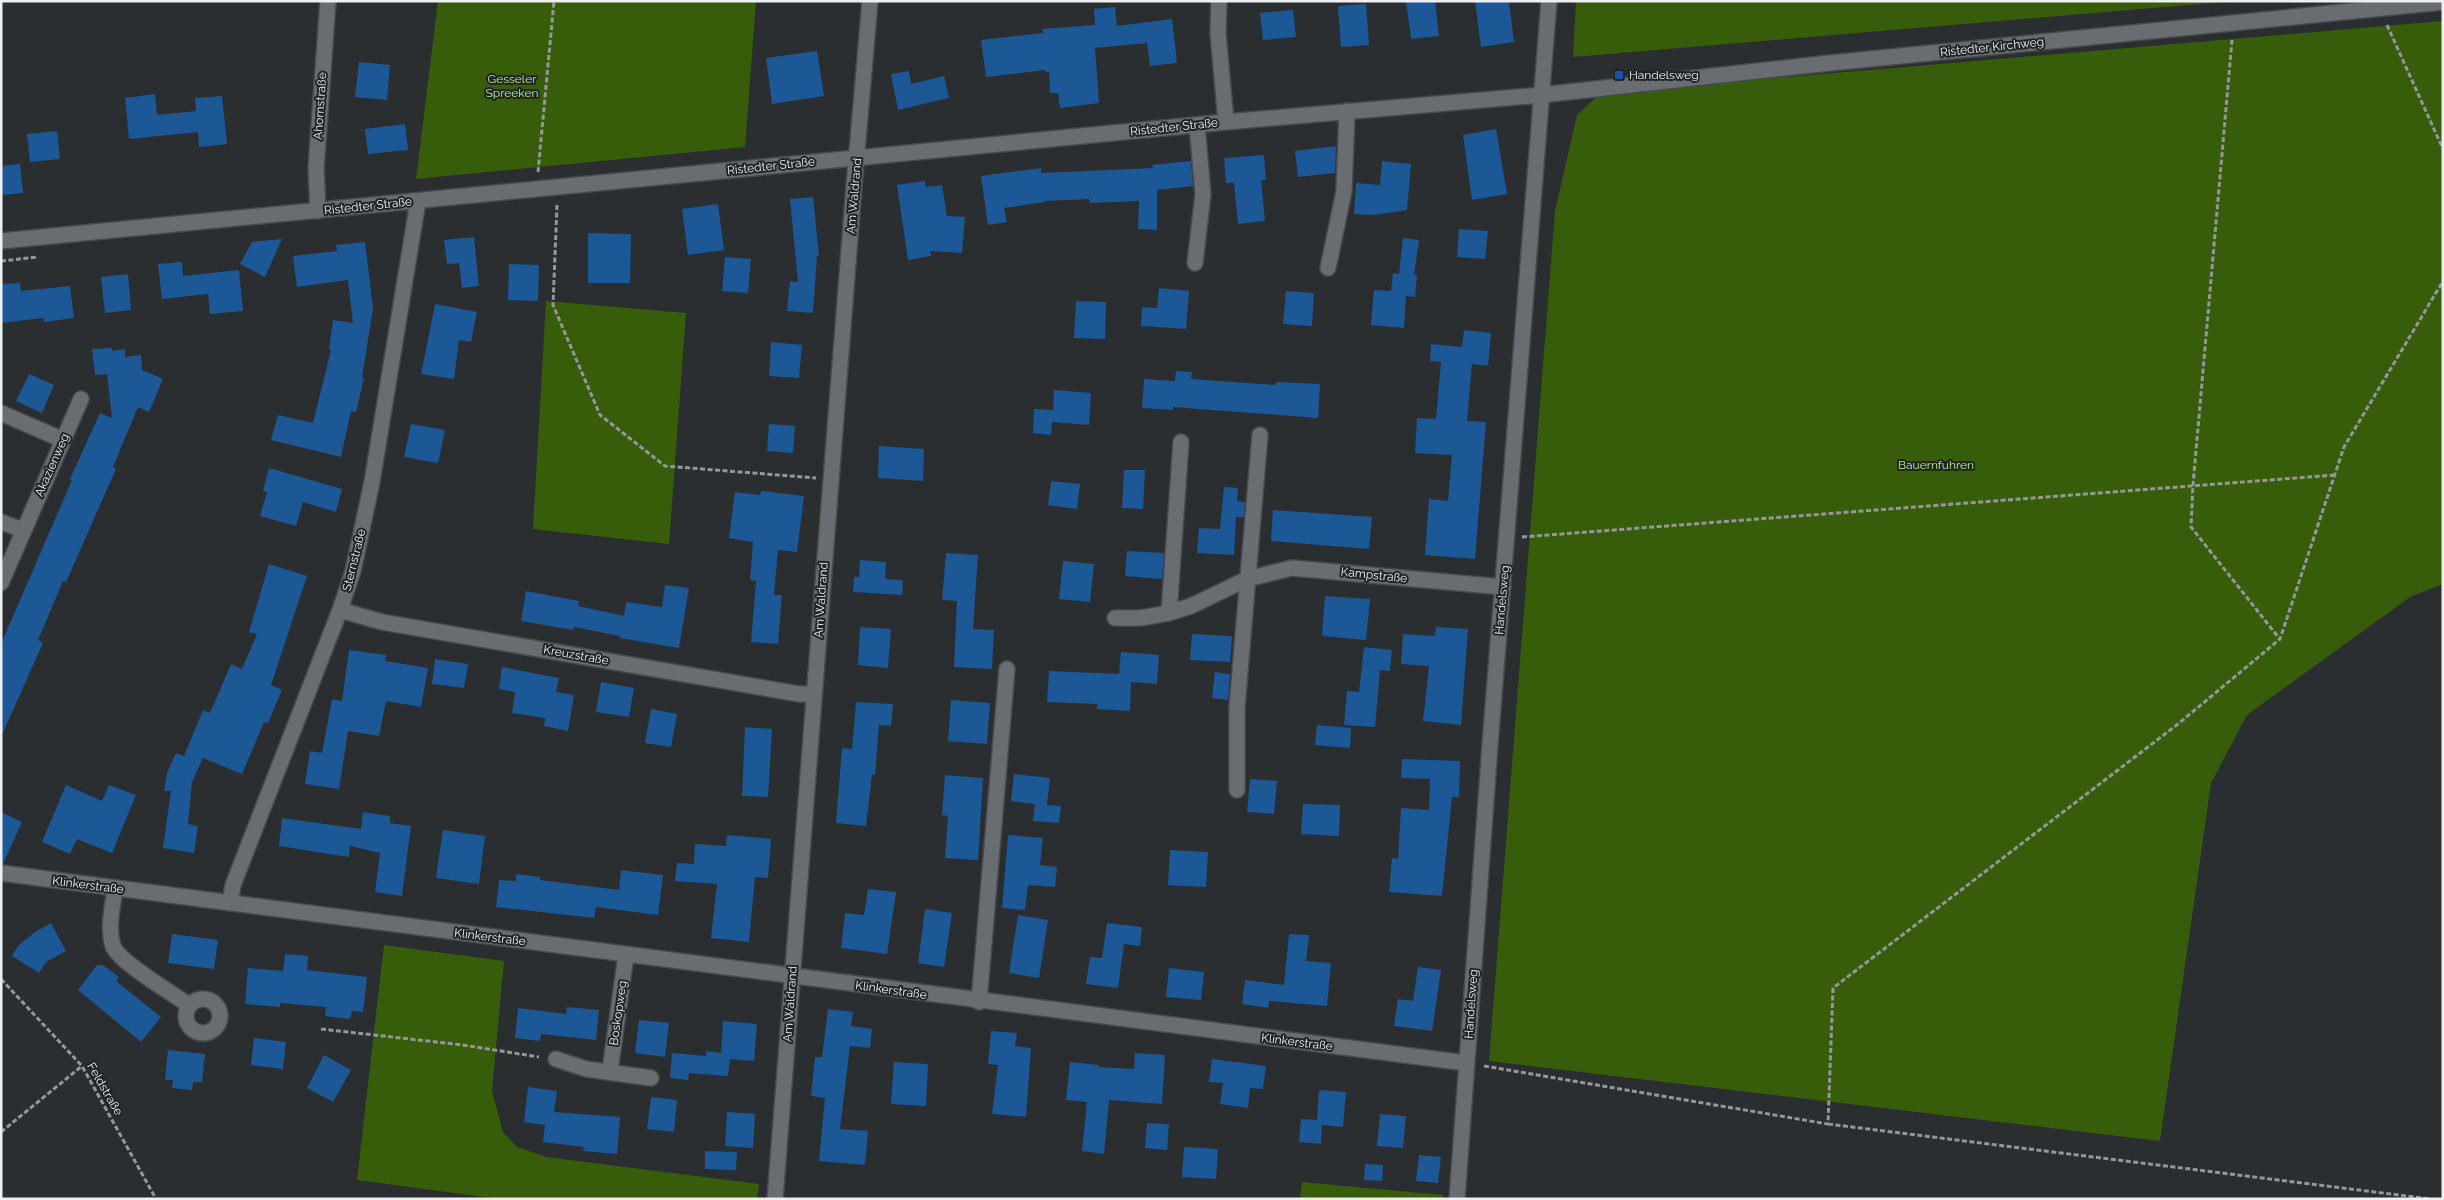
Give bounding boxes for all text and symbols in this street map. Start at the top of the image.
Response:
street label: Ristedter Kirchweg [1939,35,2045,59]
place label: Handelsweg [1629,68,1699,82]
marker: Handelsweg [1613,69,1625,81]
street label: Ahornstraße [311,72,329,140]
park label: Gesseler Spreeken [486,72,538,100]
street label: Ristedter Straße [1129,115,1219,139]
street label: Ristedter Straße [726,154,816,178]
street label: Am Waldrand [844,157,864,235]
street label: Ristedter Straße [323,194,413,218]
street label: Akazienweg [32,431,72,499]
park label: Bauernfuhren [1898,458,1974,472]
street label: Sternstraße [340,527,368,593]
street label: Am Waldrand [811,562,831,638]
street label: Kampstraße [1340,565,1408,585]
street label: Handelsweg [1492,565,1512,635]
street label: Kreuzstraße [542,642,610,668]
street label: Klinkerstraße [51,874,125,896]
street label: Klinkerstraße [453,926,527,948]
street label: Am Waldrand [780,966,800,1042]
street label: Handelsweg [1462,969,1480,1039]
street label: Klinkerstraße [854,978,928,1002]
street label: Boskopweg [607,980,629,1046]
street label: Klinkerstraße [1260,1031,1334,1053]
street label: Feldstraße [84,1060,126,1118]

